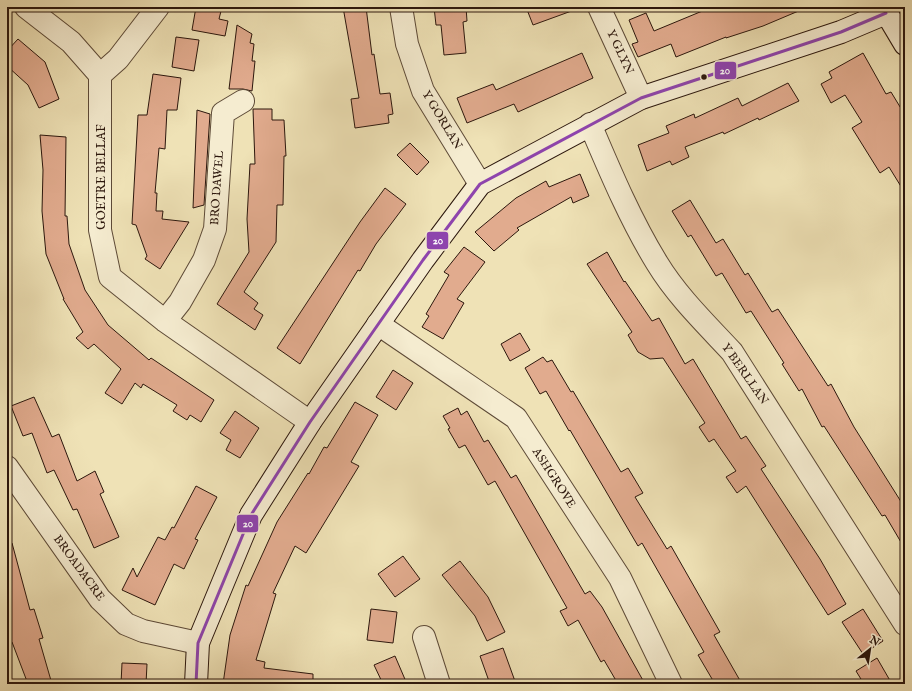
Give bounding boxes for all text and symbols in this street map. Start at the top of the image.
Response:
street label: Y GLYN [603,27,637,77]
line badge: 20 [714,61,737,80]
text: 20 [720,64,731,78]
unlabelled marker [699,72,709,82]
street label: Y GORLAN [419,88,466,153]
street label: GOETRE BELLAF [94,124,109,230]
street label: BRO DAWEL [207,150,227,226]
line badge: 20 [426,231,449,250]
text: 20 [433,234,444,248]
street label: Y BERLLAN [718,340,772,408]
street label: ASHGROVE [528,444,579,511]
line badge: 20 [236,514,259,533]
text: 20 [243,517,254,531]
street label: BROADACRE [50,532,108,604]
north arrow [850,629,890,669]
text: N [866,632,883,650]

